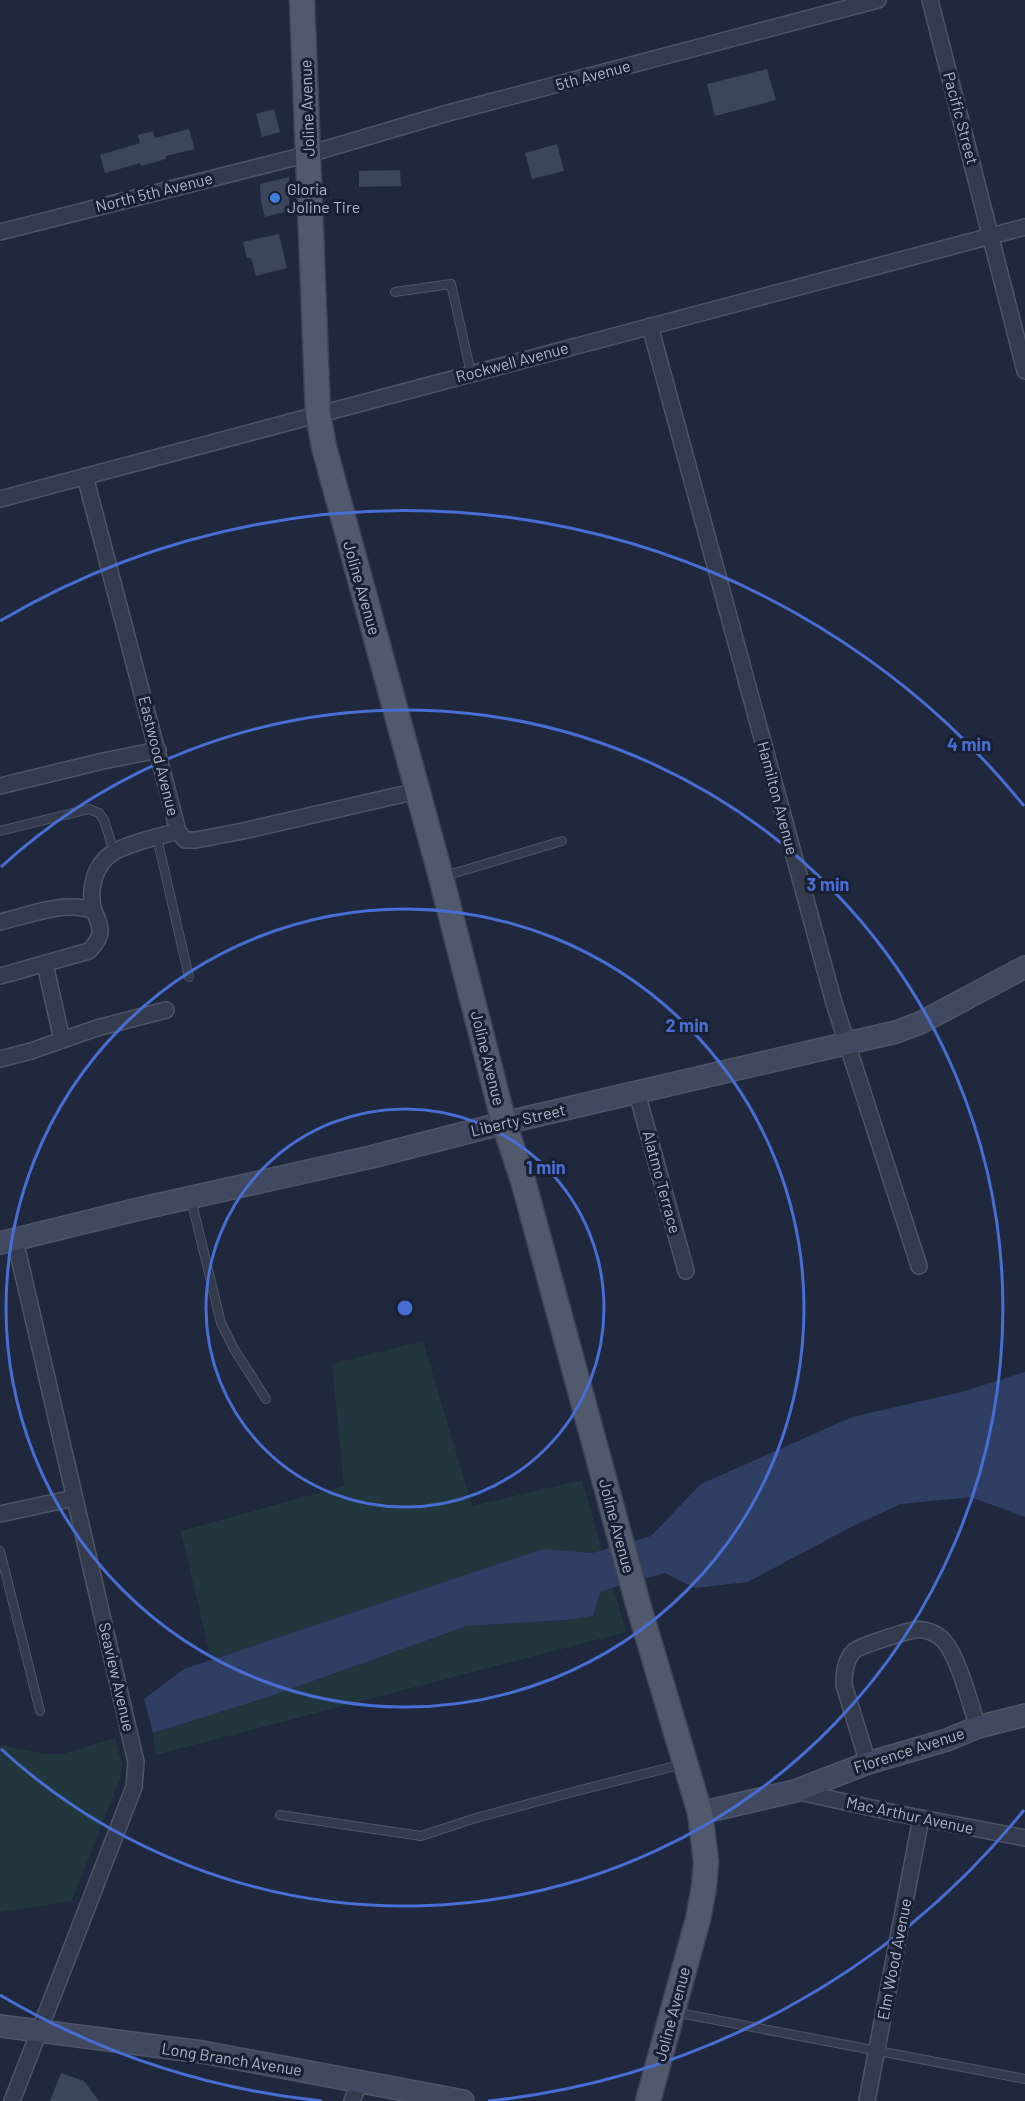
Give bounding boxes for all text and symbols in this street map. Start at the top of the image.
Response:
street label: 5th Avenue [553,55,632,94]
street label: Joline Avenue [295,59,318,157]
street label: Pacific Street [940,70,983,166]
street label: North 5th Avenue [93,168,214,215]
place label: Gloria Joline Tire [287,179,360,216]
marker: Gloria Joline Tire [268,191,282,205]
street label: Rockwell Avenue [453,337,570,386]
street label: Joline Avenue [340,539,385,637]
street label: Eastwood Avenue [135,694,184,818]
text: 4 min [947,733,991,755]
street label: Hamilton Avenue [754,739,803,857]
text: 3 min [807,873,849,895]
street label: Joline Avenue [468,1009,509,1107]
text: 2 min [665,1014,709,1036]
street label: Liberty Street [469,1099,567,1140]
street label: Alatmo Terrace [640,1128,685,1235]
text: 1 min [526,1156,566,1178]
centre of rings [395,1298,415,1318]
street label: Joline Avenue [596,1477,639,1575]
street label: Seaview Avenue [96,1620,139,1733]
street label: Florence Avenue [851,1723,967,1776]
street label: Mac Arthur Avenue [845,1792,976,1837]
street label: Elm Wood Avenue [872,1897,915,2021]
street label: Joline Avenue [650,1965,693,2063]
street label: Long Branch Avenue [161,2038,304,2079]

